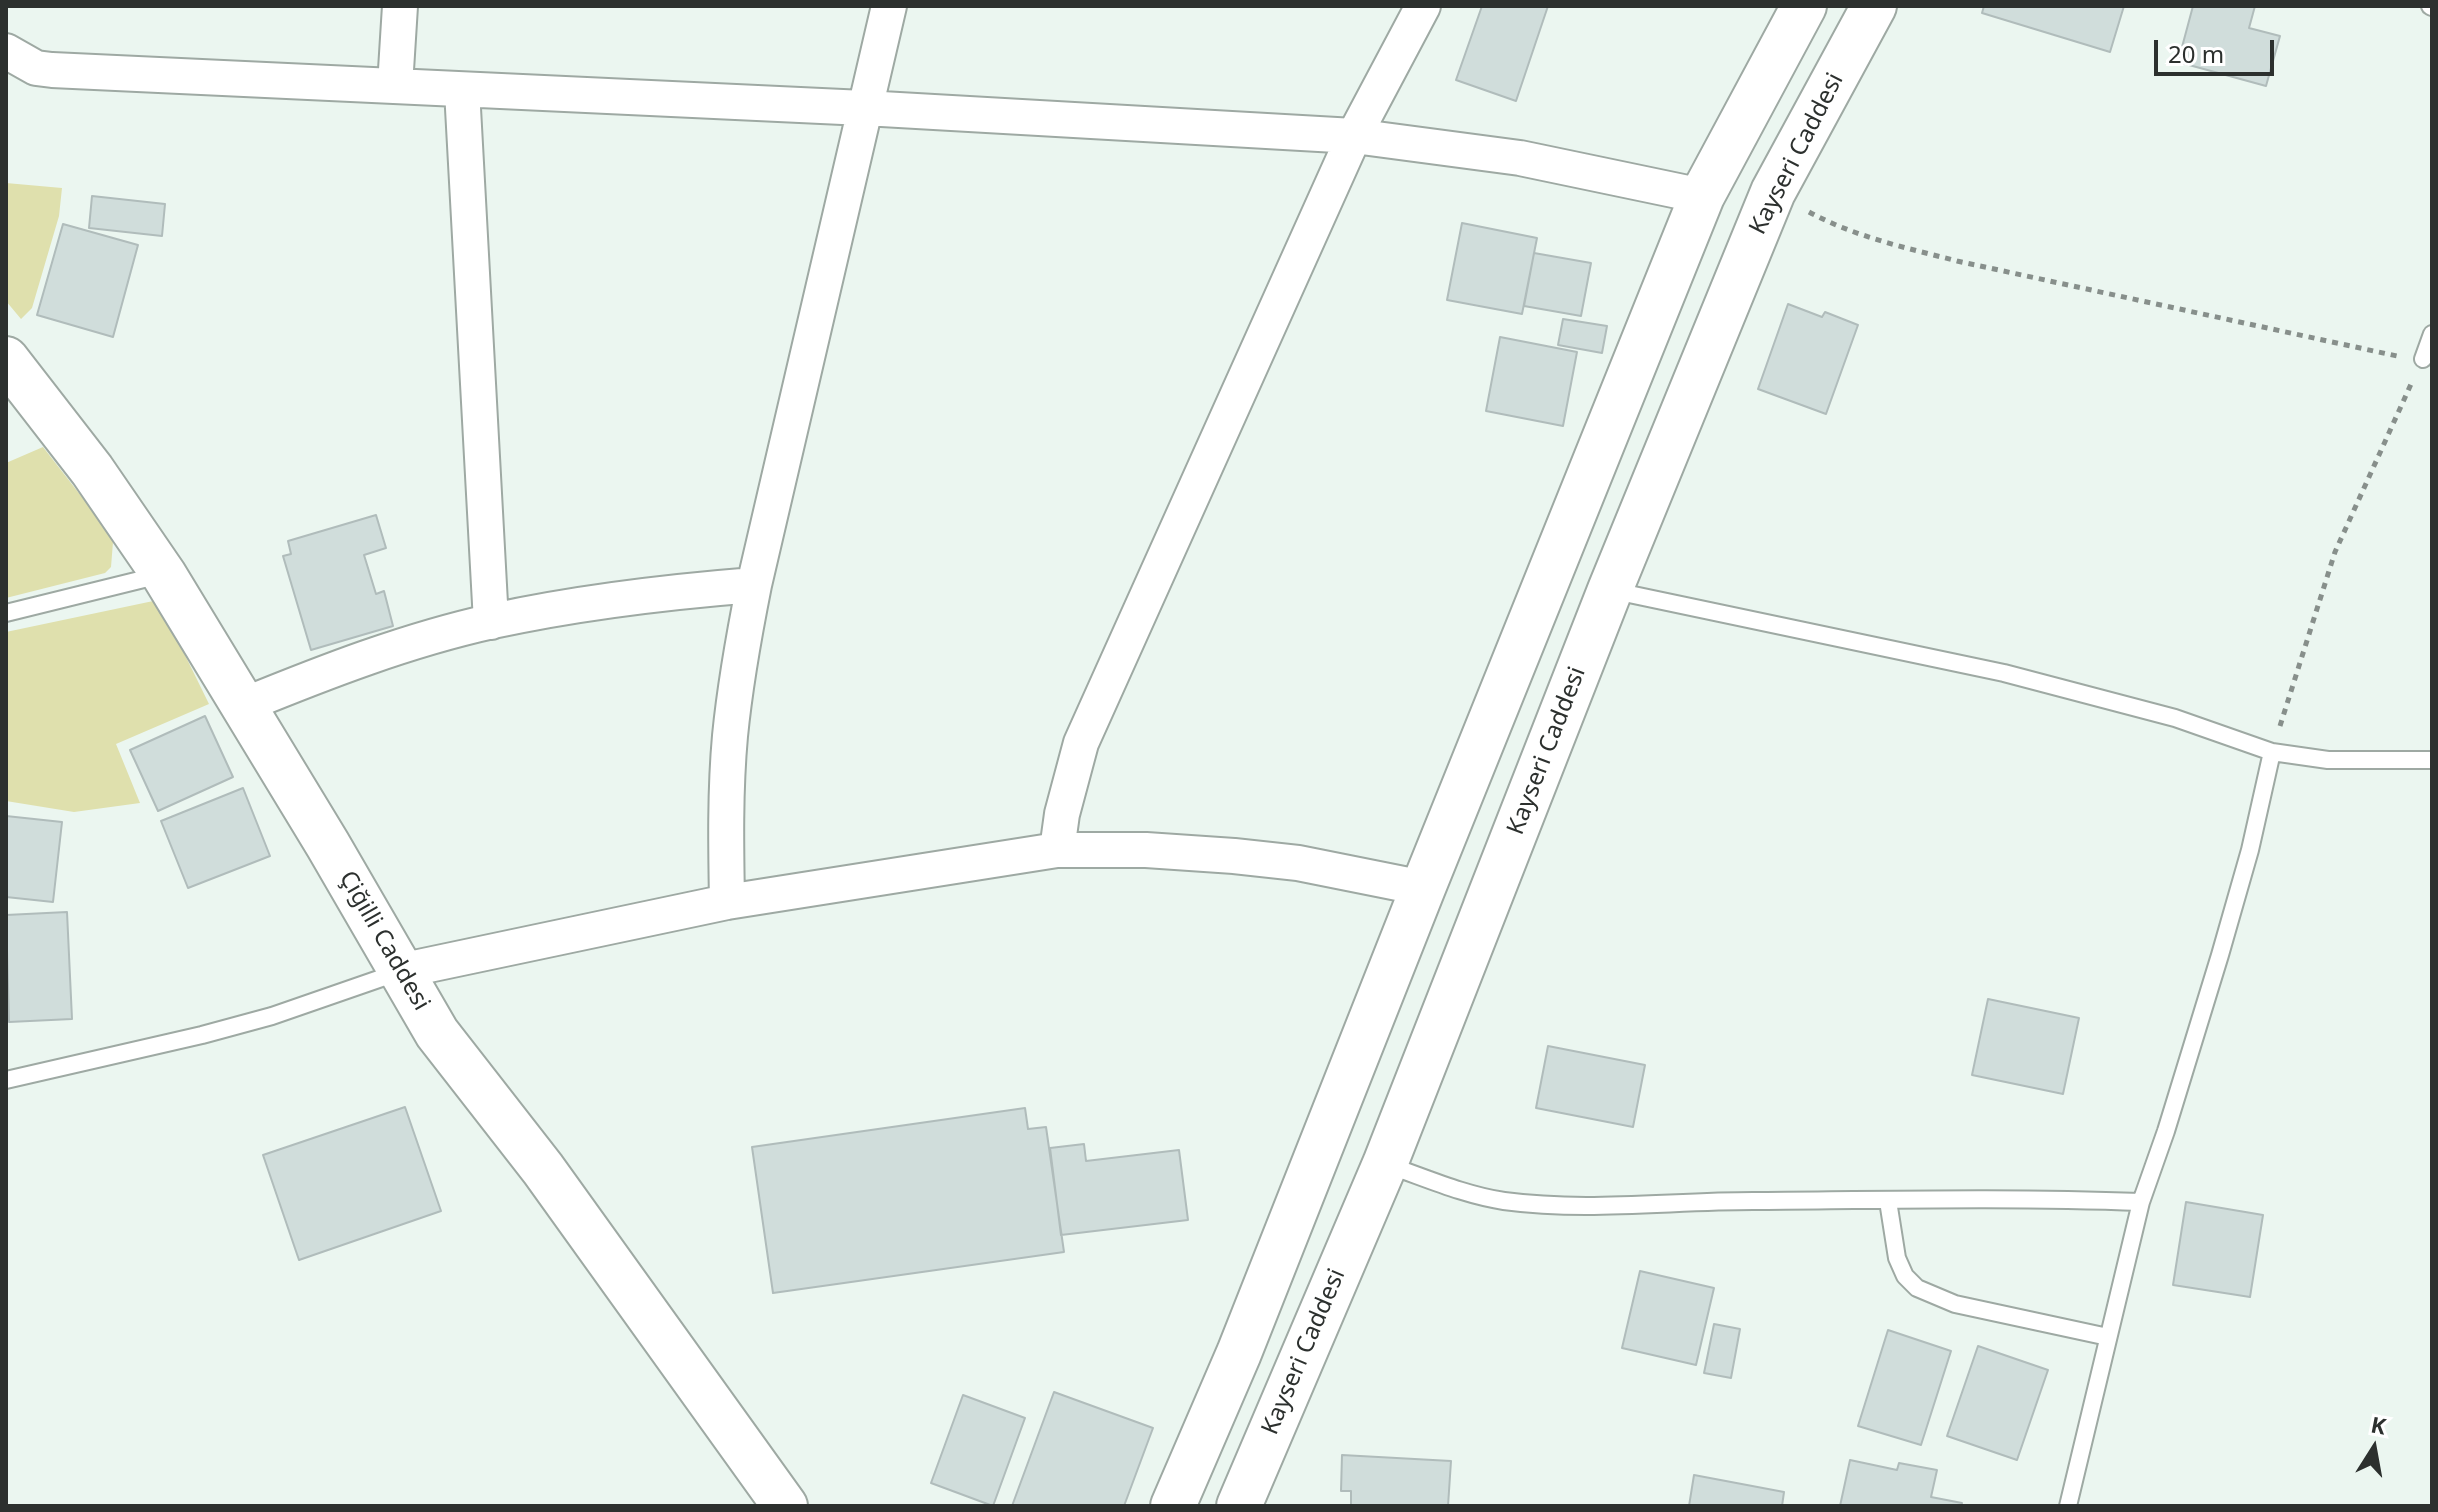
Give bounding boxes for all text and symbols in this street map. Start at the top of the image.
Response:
scale bar [2158,24,2278,74]
text: 20 m [2168,37,2224,70]
street label: Kayseri Caddesi [1744,68,1850,240]
street label: Kayseri Caddesi [1502,663,1592,839]
street label: Çiğilli Caddesi [332,866,436,1016]
street label: Kayseri Caddesi [1256,1265,1352,1439]
north arrow [2334,1408,2414,1488]
text: K [2369,1408,2389,1441]

